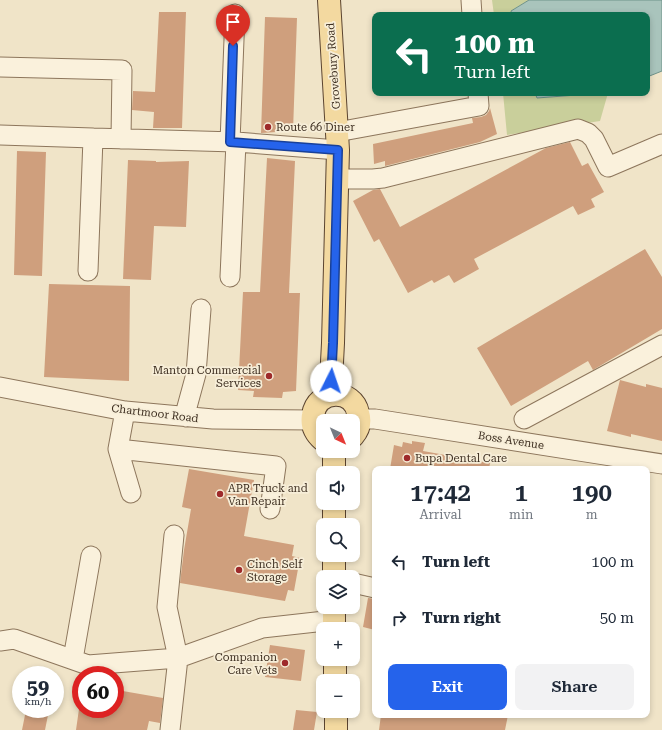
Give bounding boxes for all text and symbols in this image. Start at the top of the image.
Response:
pin [216,5,250,46]
icon: arrive [222,11,244,33]
street label: Grovebury Road [324,22,343,110]
text: 100 m [454,27,535,60]
icon: left [388,28,440,80]
text: Turn left [454,61,530,82]
place label: Route 66 Diner [276,121,355,134]
marker: Route 66 Diner [263,122,273,132]
position arrow [310,360,352,402]
place label: Manton Commercial Services [153,364,262,390]
marker: Manton Commercial Services [264,371,274,381]
street label: Chartmoor Road [111,402,199,425]
north arrow [316,414,360,458]
map controls [316,414,360,718]
street label: Boss Avenue [477,429,545,452]
place label: Bupa Dental Care [415,452,507,465]
marker: Bupa Dental Care [402,453,412,463]
button: sound [316,466,360,510]
text: 17:42 [410,479,471,507]
text: 1 [515,479,528,507]
text: 190 [572,479,612,507]
place label: APR Truck and Van Repair [228,482,308,508]
marker: APR Truck and Van Repair [215,489,225,499]
text: Arrival [419,507,462,522]
text: min [509,507,533,522]
text: m [586,507,598,522]
button: search [316,518,360,562]
icon: left [388,551,410,573]
text: Turn left [422,553,490,571]
text: 100 m [591,553,634,571]
place label: Cinch Self Storage [247,558,303,584]
marker: Cinch Self Storage [234,565,244,575]
button: layers [316,570,360,614]
icon: right [388,607,410,629]
text: Turn right [422,609,501,627]
text: 50 m [600,609,634,627]
button: + [316,622,360,666]
place label: Companion Care Vets [215,651,277,677]
marker: Companion Care Vets [280,658,290,668]
button: Exit [388,664,507,710]
button: Share [515,664,634,710]
speed limit sign: 60 [72,666,124,718]
button: − [316,674,360,718]
text: 59 [27,675,49,699]
text: km/h [25,696,51,707]

